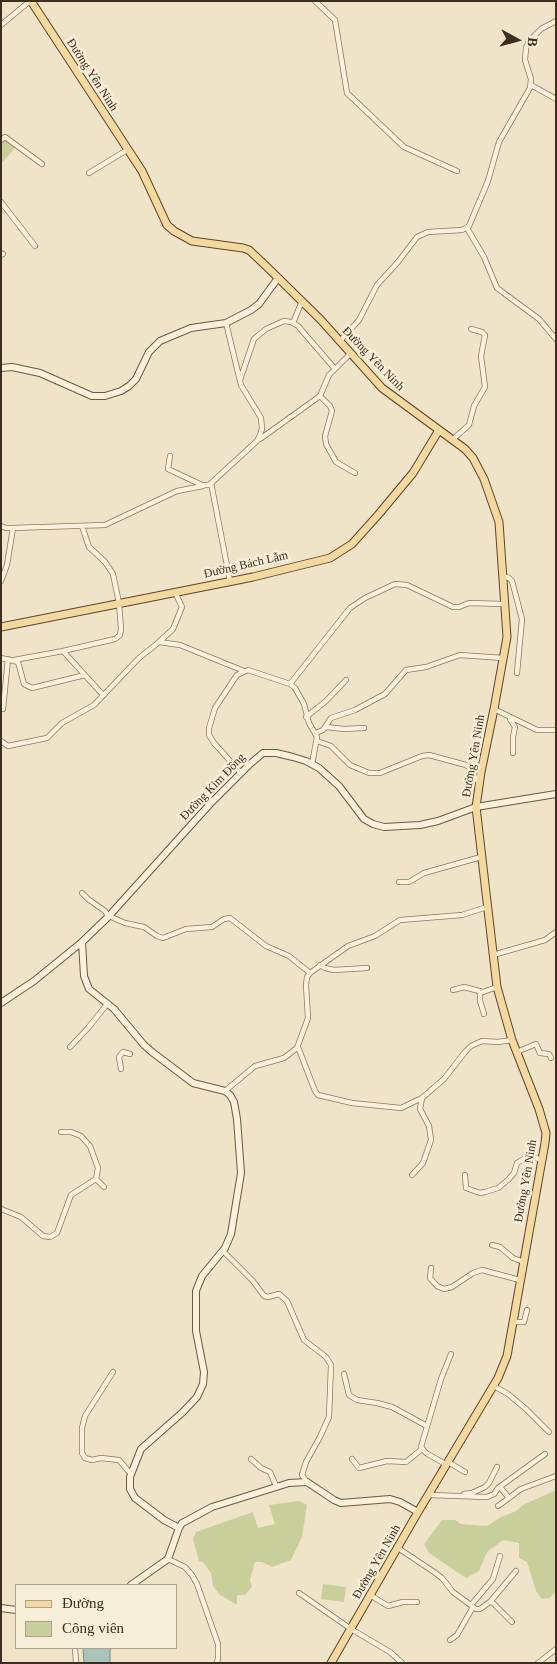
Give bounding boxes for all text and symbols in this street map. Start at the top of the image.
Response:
north arrow [492,15,542,65]
street label: Đường Yên Ninh [63,36,121,114]
text: B [524,36,540,47]
street label: Đường Yên Ninh [339,324,407,394]
street label: Đường Bách Lẫm [202,548,290,582]
street label: Đường Yên Ninh [460,714,488,798]
street label: Đường Kim Đồng [177,751,249,823]
street label: Đường Yên Ninh [512,1139,540,1223]
street label: Đường Yên Ninh [350,1522,404,1602]
legend [15,1584,178,1649]
text: Đường [62,1595,104,1611]
text: Công viên [62,1620,124,1636]

